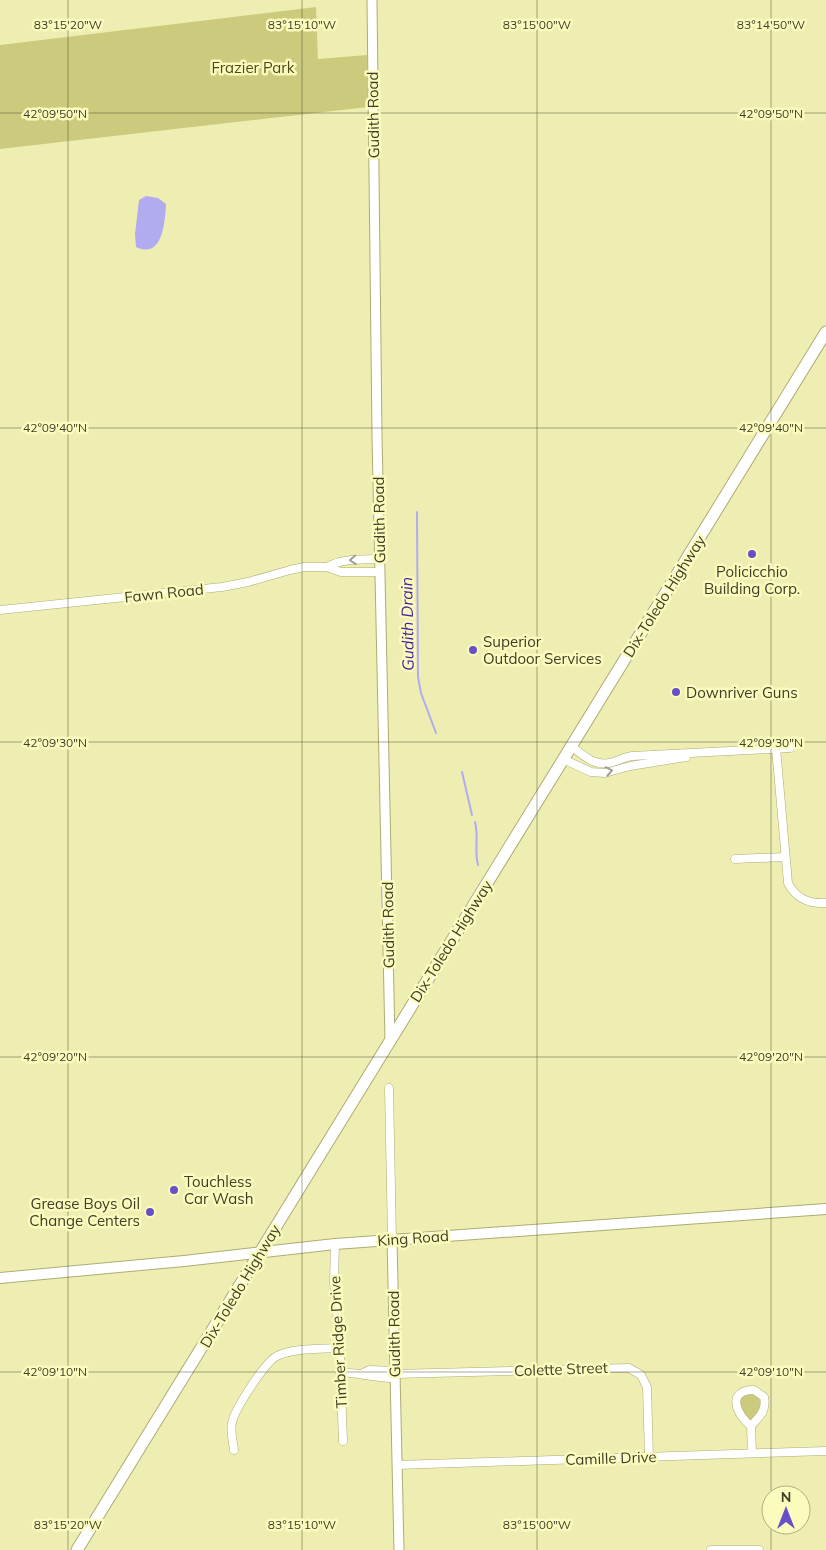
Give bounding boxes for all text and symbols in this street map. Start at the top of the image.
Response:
text: 83°15'20"W [34,17,102,32]
text: 83°15'10"W [268,17,336,32]
text: 83°15'00"W [503,17,571,32]
text: 83°14'50"W [737,17,805,32]
park label: Frazier Park [211,58,295,77]
street label: Gudith Road [363,71,383,159]
text: 42°09'50"N [23,106,87,121]
text: 42°09'50"N [739,106,803,121]
text: 42°09'40"N [23,420,87,435]
text: 42°09'40"N [739,420,803,435]
street label: Gudith Road [369,476,389,564]
street label: Dix-Toledo Highway [619,531,709,661]
marker: Policicchio Building Corp. [746,548,758,560]
one-way arrow [349,555,357,566]
place label: Policicchio Building Corp. [704,562,800,598]
water label: Gudith Drain [396,577,418,671]
street label: Fawn Road [123,579,205,607]
place label: Superior Outdoor Services [483,632,602,668]
marker: Superior Outdoor Services [467,644,479,656]
place label: Downriver Guns [686,683,798,702]
marker: Downriver Guns [670,686,682,698]
text: 42°09'30"N [23,735,87,750]
text: 42°09'30"N [739,735,803,750]
one-way arrow [604,767,613,777]
street label: Dix-Toledo Highway [406,876,496,1006]
street label: Gudith Road [378,881,398,969]
text: 42°09'20"N [23,1049,87,1064]
text: 42°09'20"N [739,1049,803,1064]
place label: Touchless Car Wash [184,1172,253,1208]
marker: Touchless Car Wash [168,1184,180,1196]
place label: Grease Boys Oil Change Centers [29,1194,140,1230]
marker: Grease Boys Oil Change Centers [144,1206,156,1218]
street label: Dix-Toledo Highway [196,1221,284,1351]
street label: King Road [377,1226,449,1250]
street label: Timber Ridge Drive [325,1275,351,1409]
street label: Gudith Road [384,1290,404,1378]
street label: Colette Street [514,1358,608,1380]
text: 42°09'10"N [23,1364,87,1379]
text: 42°09'10"N [739,1364,803,1379]
street label: Camille Drive [565,1447,657,1469]
north arrow [761,1485,811,1535]
text: N [781,1488,791,1506]
text: 83°15'20"W [34,1517,102,1532]
text: 83°15'10"W [268,1517,336,1532]
text: 83°15'00"W [503,1517,571,1532]

